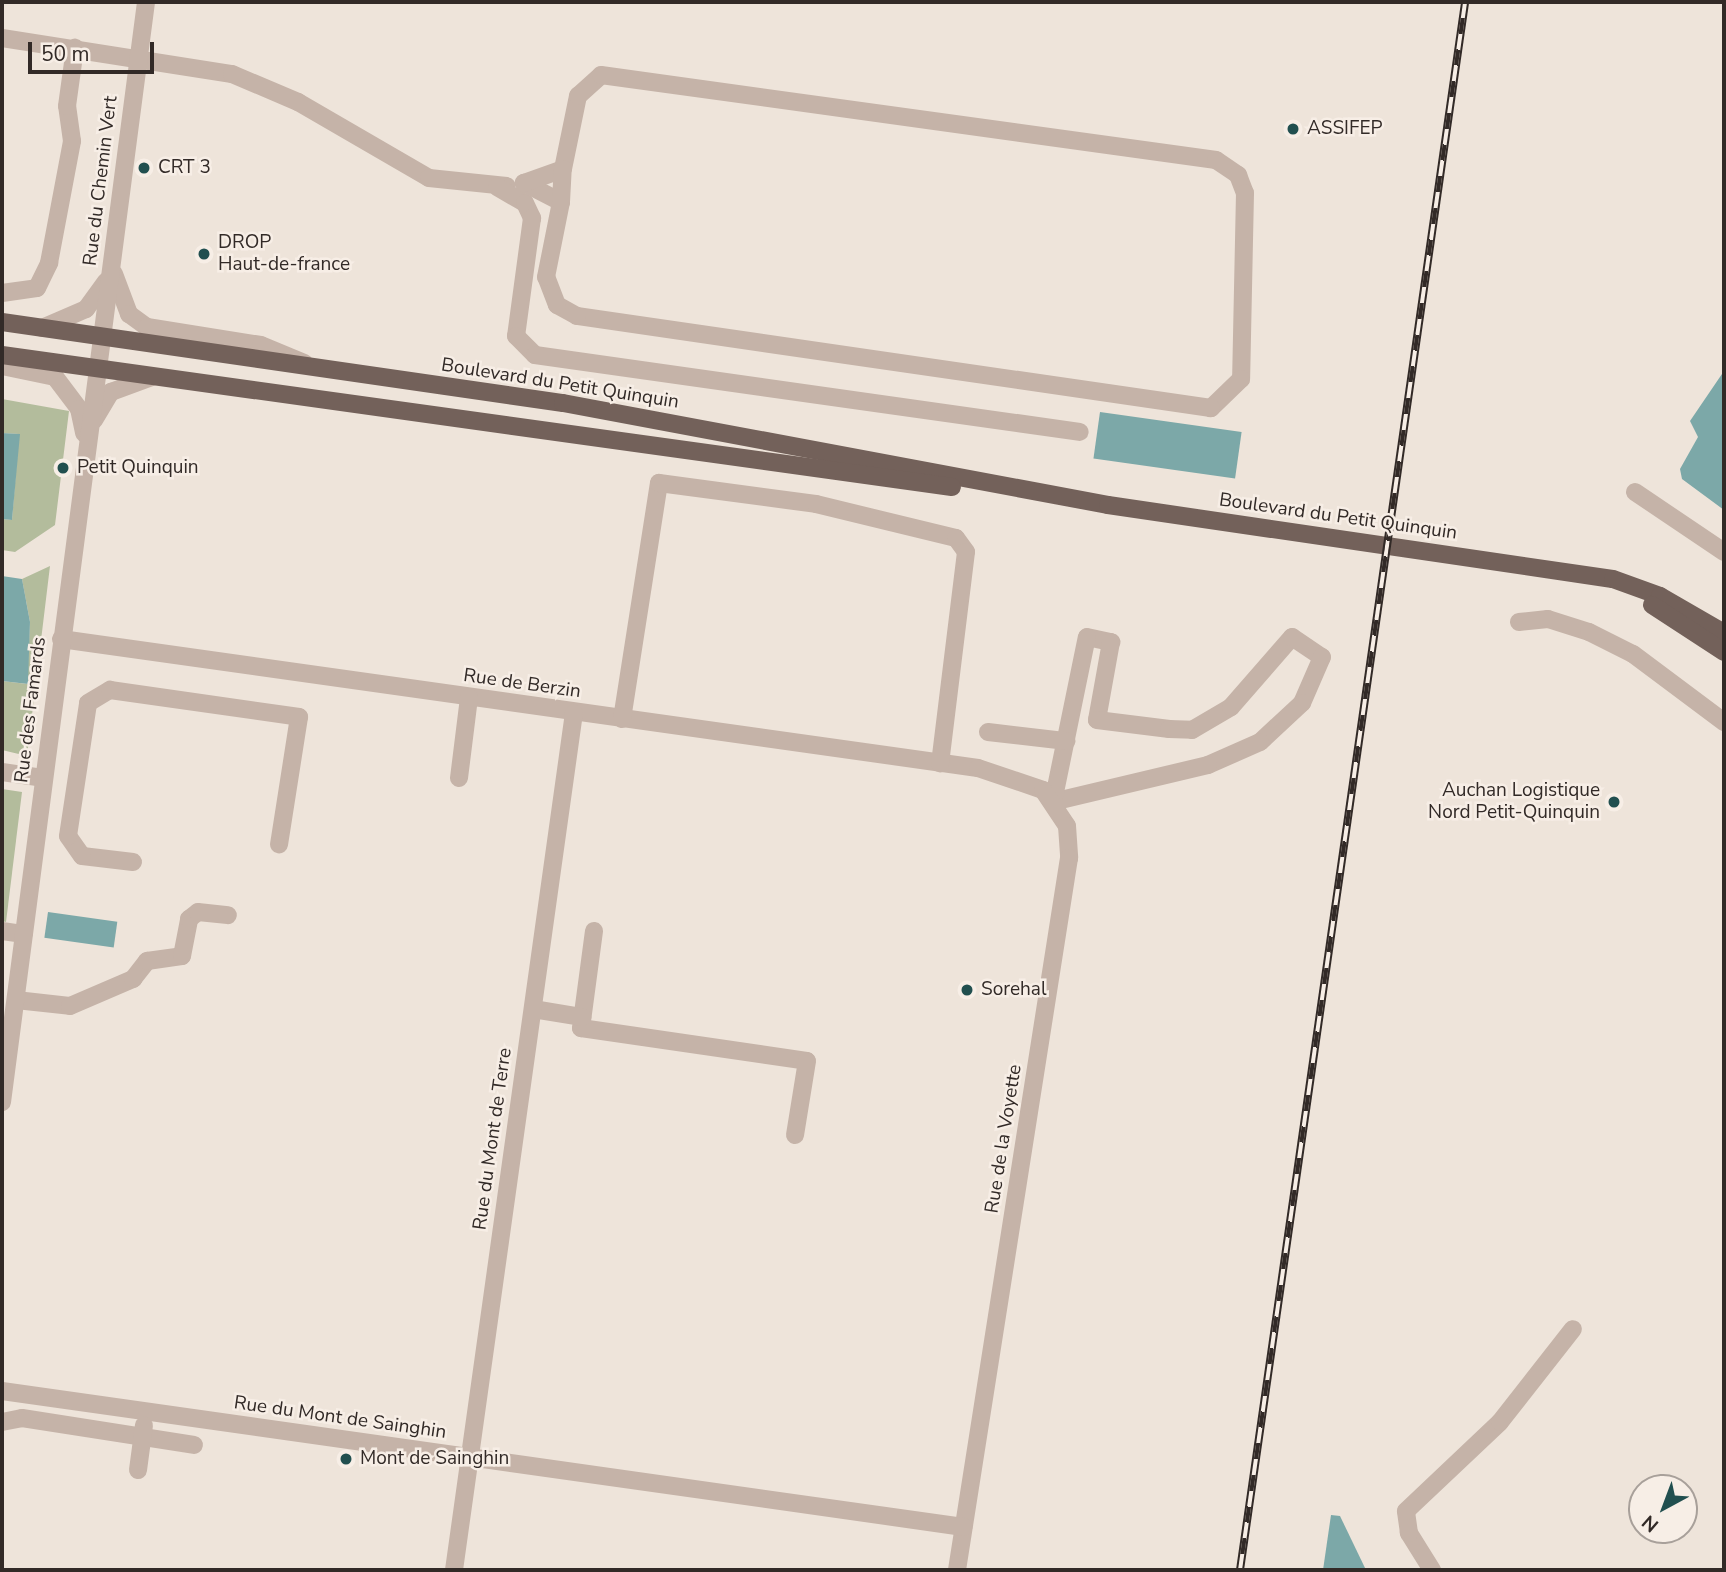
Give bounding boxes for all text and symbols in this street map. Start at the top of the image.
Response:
scale bar [32,28,158,72]
text: 50 m [41,40,90,68]
street label: Rue du Chemin Vert [79,95,123,267]
place label: ASSIFEP [1307,118,1382,140]
marker: ASSIFEP [1285,121,1301,137]
place label: CRT 3 [158,157,211,179]
marker: CRT 3 [136,160,152,176]
place label: DROP Haut-de-france [218,232,350,276]
marker: DROP Haut-de-france [196,246,212,262]
street label: Boulevard du Petit Quinquin [440,354,680,414]
place label: Petit Quinquin [77,457,199,479]
marker: Petit Quinquin [55,460,71,476]
street label: Boulevard du Petit Quinquin [1217,489,1459,545]
street label: Rue des Famards [11,636,51,784]
street label: Rue de Berzin [462,664,582,704]
place label: Auchan Logistique Nord Petit-Quinquin [1428,780,1600,824]
marker: Auchan Logistique Nord Petit-Quinquin [1606,794,1622,810]
place label: Sorehal [981,979,1047,1001]
marker: Sorehal [959,982,975,998]
street label: Rue du Mont de Terre [469,1046,517,1232]
street label: Rue de la Voyette [981,1063,1027,1215]
street label: Rue du Mont de Sainghin [232,1392,448,1444]
place label: Mont de Sainghin [360,1448,509,1470]
marker: Mont de Sainghin [338,1451,354,1467]
north arrow [1628,1474,1698,1544]
text: N [1637,1509,1664,1538]

